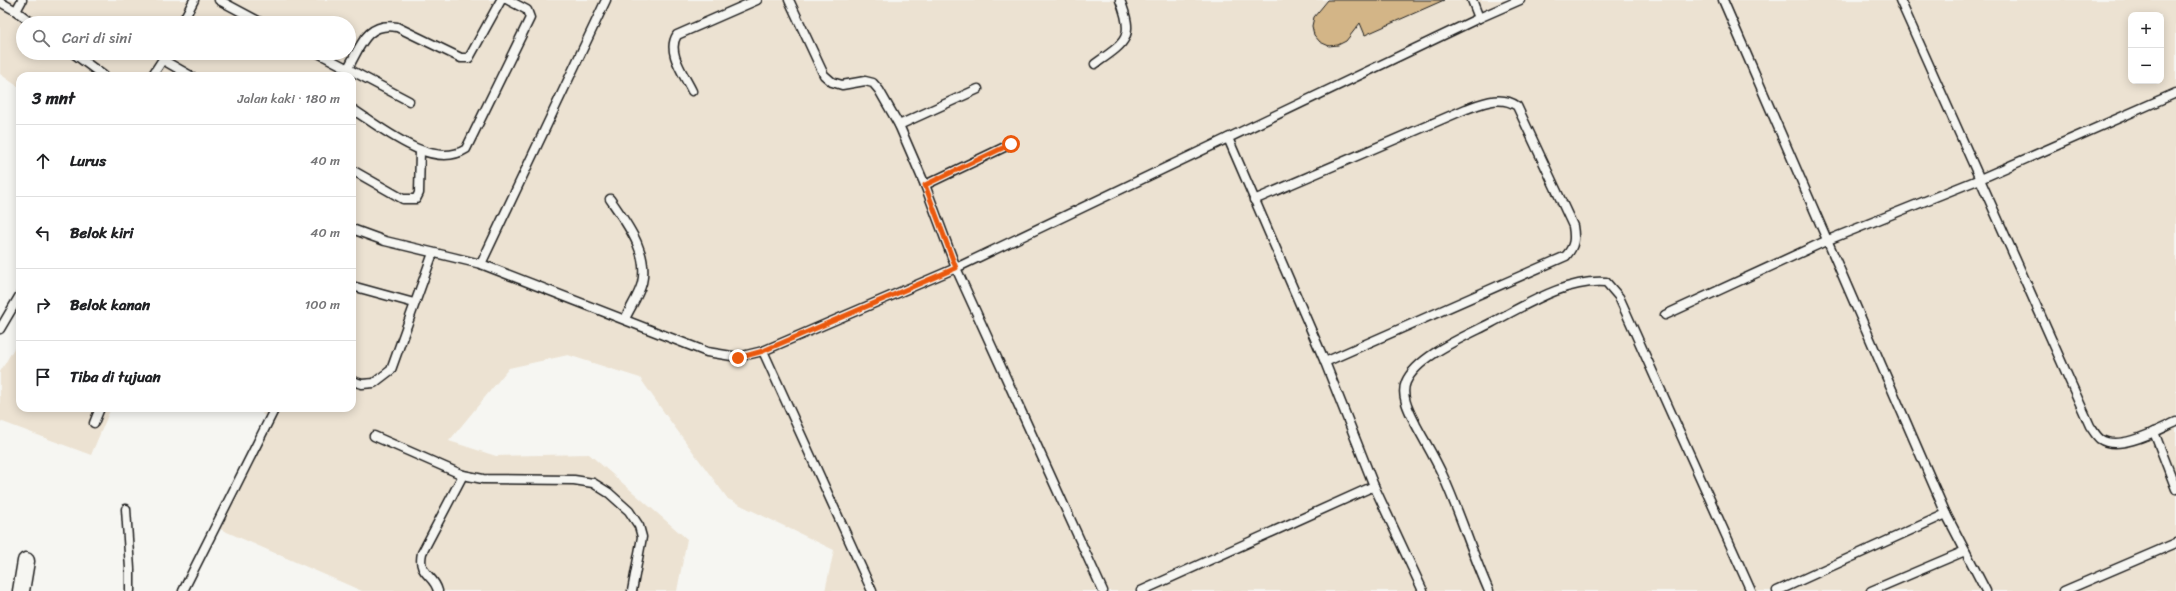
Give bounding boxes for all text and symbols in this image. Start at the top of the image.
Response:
map controls [2128,12,2164,84]
button: + [2128,12,2164,48]
search box [16,16,356,60]
text: Cari di sini [62,25,132,51]
icon: search [30,27,52,49]
button: − [2128,48,2164,84]
text: 3 mnt [32,83,75,113]
text: Jalan kaki · 180 m [238,87,340,110]
route start [1002,135,1020,153]
text: Lurus [70,148,106,174]
text: 40 m [310,149,340,172]
icon: ahead [32,150,54,172]
text: Belok kiri [70,220,133,246]
text: 40 m [310,221,340,244]
icon: left [32,222,54,244]
text: Belok kanan [70,292,150,318]
text: 100 m [305,293,340,316]
icon: right [32,294,54,316]
route end [729,349,747,367]
text: Tiba di tujuan [70,364,161,390]
icon: arrive [32,366,54,388]

